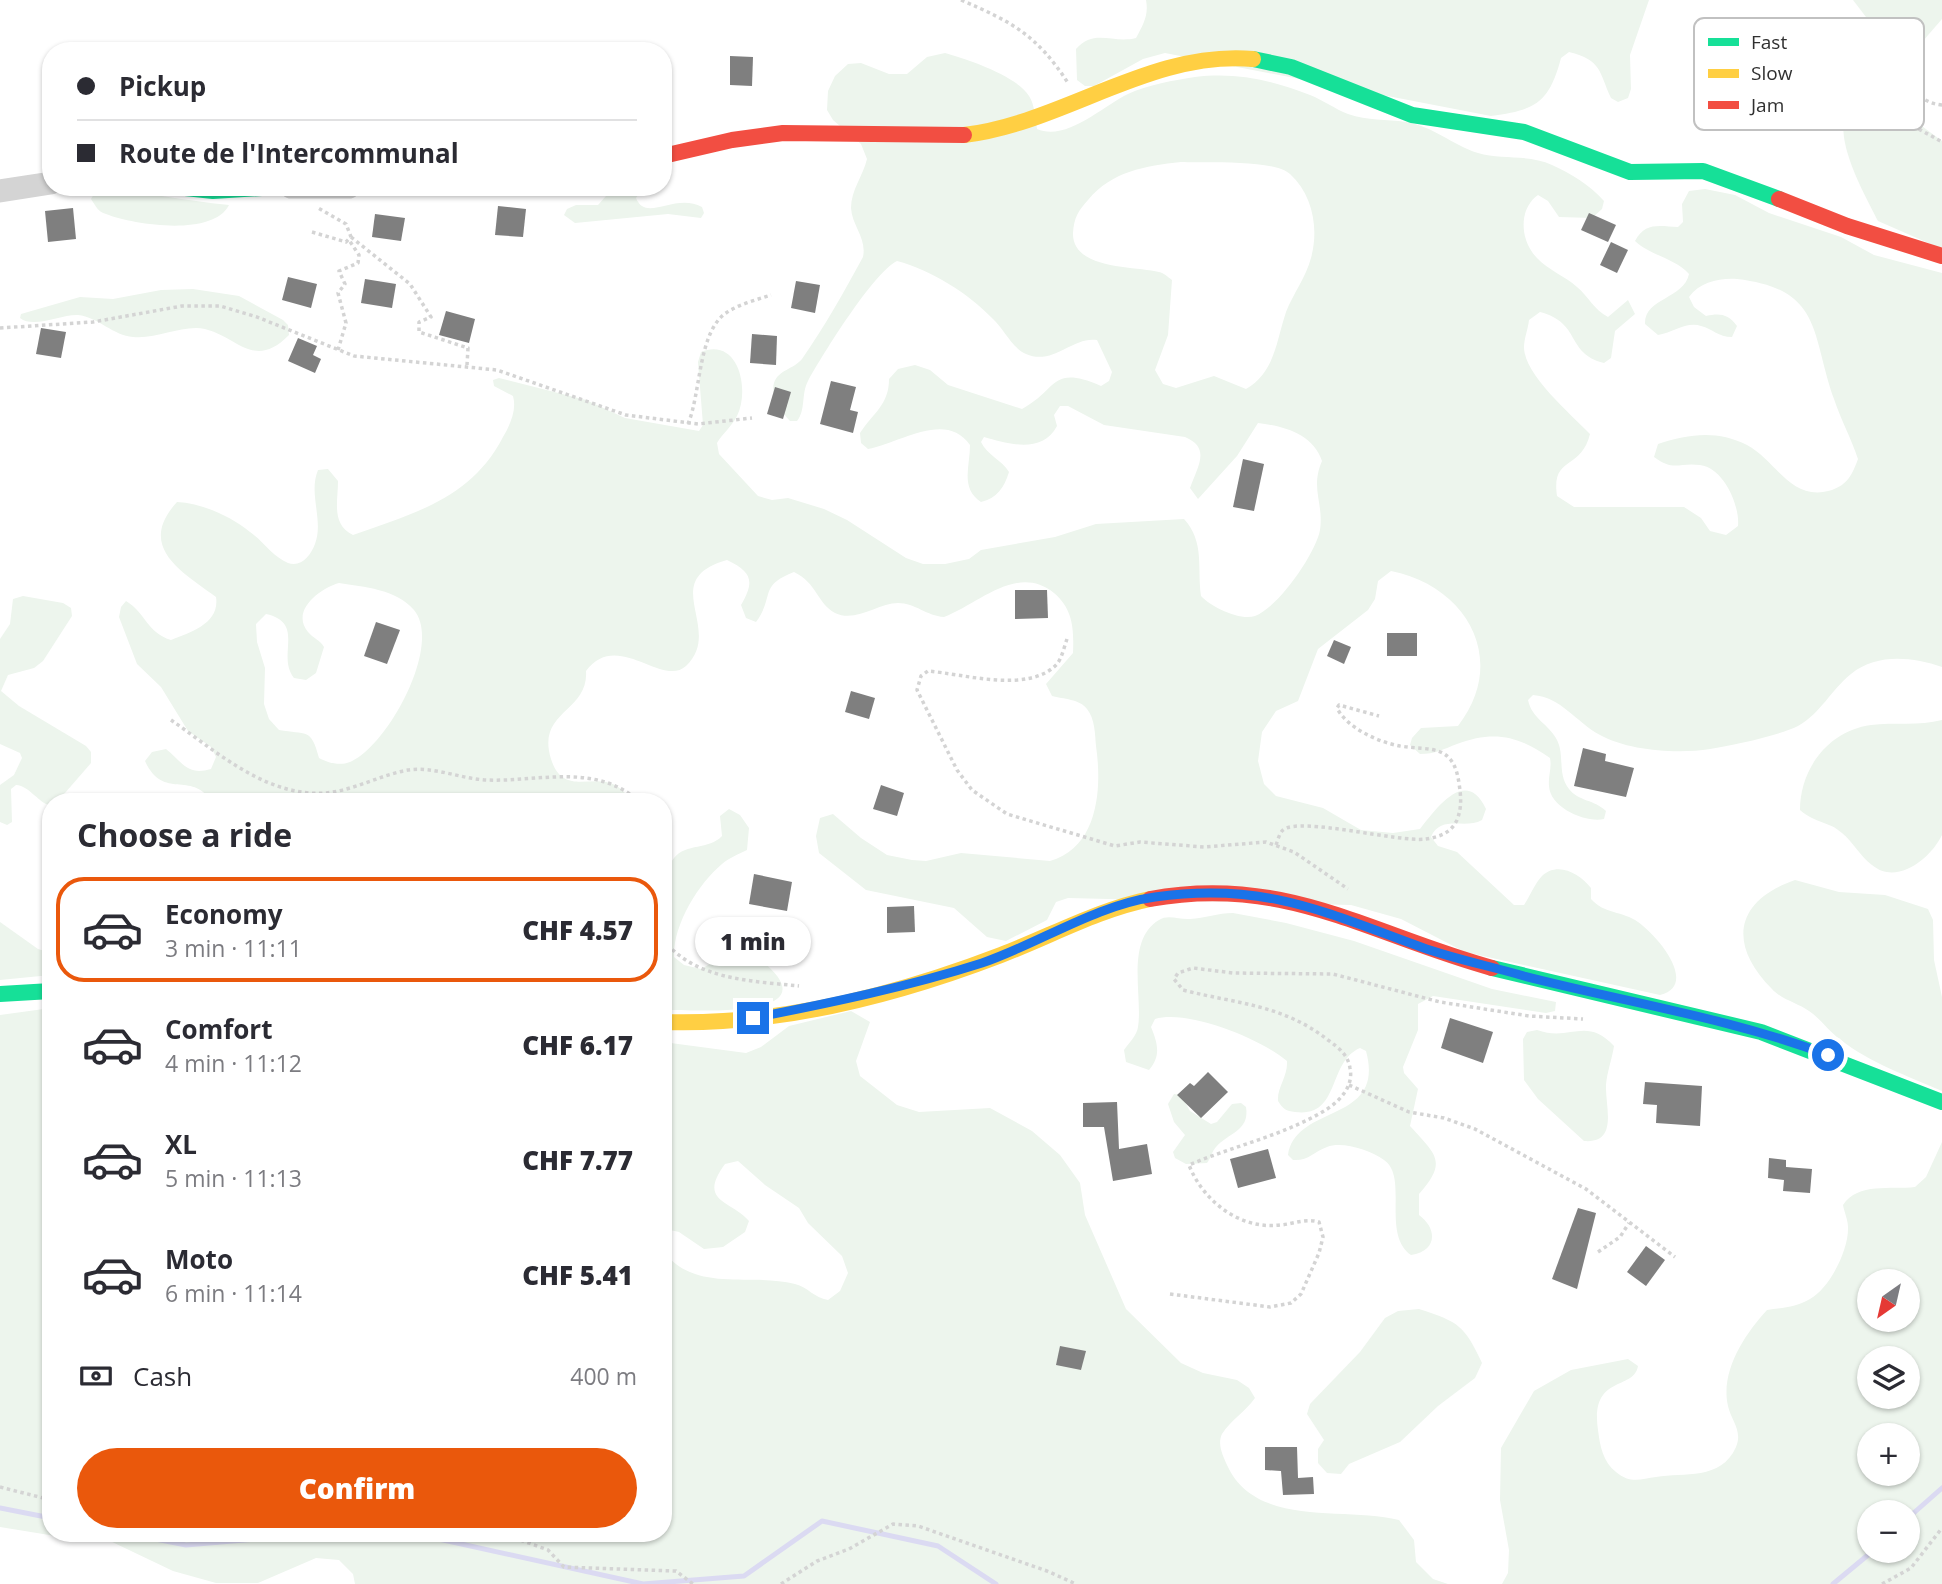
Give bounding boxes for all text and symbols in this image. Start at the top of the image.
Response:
legend [1694,18,1924,130]
text: Fast [1751,29,1787,55]
text: Slow [1751,60,1793,86]
text: Pickup [119,68,206,104]
text: Jam [1749,92,1784,118]
text: Route de l'Intercommunal [119,135,459,171]
text: Choose a ride [77,813,292,856]
text: Economy [165,896,283,932]
icon: car [81,898,144,961]
text: CHF 4.57 [522,912,633,948]
callout: 1 min [695,916,811,965]
text: 1 min [720,925,786,957]
text: 3 min · 11:11 [165,932,302,964]
route end [737,1002,769,1034]
text: Comfort [165,1011,272,1047]
icon: car [81,1013,144,1076]
text: CHF 6.17 [522,1027,633,1063]
route start [1812,1039,1844,1071]
text: 4 min · 11:12 [165,1047,302,1079]
text: XL [165,1126,197,1162]
icon: car [81,1128,144,1191]
text: CHF 7.77 [522,1142,633,1178]
text: 5 min · 11:13 [165,1162,302,1194]
text: Moto [165,1241,233,1277]
icon: car [81,1243,144,1306]
text: CHF 5.41 [522,1257,633,1293]
north arrow [1857,1269,1920,1332]
map controls [1857,1269,1920,1563]
text: 6 min · 11:14 [165,1277,302,1309]
button: layers [1857,1346,1920,1409]
icon: cash [77,1357,115,1395]
text: Cash [133,1358,192,1394]
text: 400 m [570,1360,637,1392]
button: + [1857,1423,1920,1486]
button: Confirm [77,1448,637,1528]
button: − [1857,1500,1920,1563]

